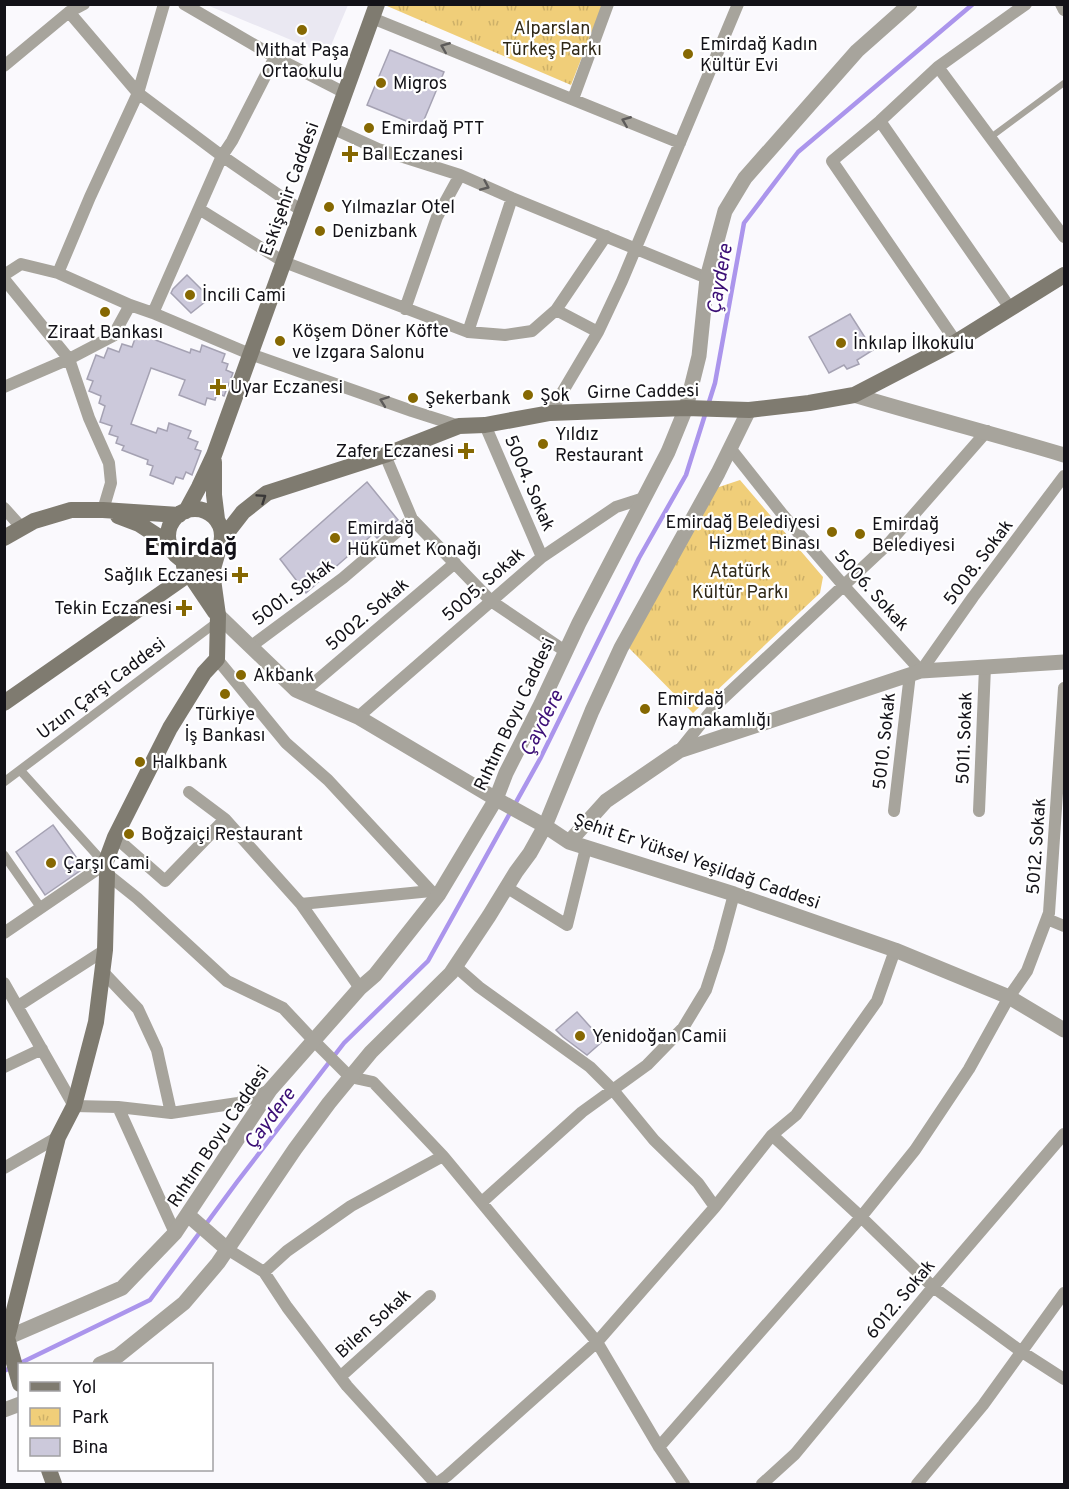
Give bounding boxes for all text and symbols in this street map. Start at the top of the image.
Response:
park label: Alparslan Türkeş Parkı [502,18,602,62]
marker: Mithat Paşa Ortaokulu [295,23,309,37]
place label: Emirdağ Kadın Kültür Evi [700,34,818,78]
place label: Mithat Paşa Ortaokulu [255,40,349,84]
one-way arrow [441,42,452,54]
marker: Emirdağ Kadın Kültür Evi [681,47,695,61]
place label: Migros [393,73,447,96]
marker: Migros [374,76,388,90]
one-way arrow [621,116,632,128]
place label: Emirdağ PTT [381,118,485,141]
street label: Eskişehir Caddesi [255,119,325,260]
marker: Emirdağ PTT [362,121,376,135]
place label: Bal Eczanesi [362,144,463,167]
marker: Bal Eczanesi [343,147,357,161]
one-way arrow [478,179,489,191]
place label: Yılmazlar Otel [341,197,455,220]
marker: Yılmazlar Otel [322,200,336,214]
place label: Denizbank [332,221,418,244]
marker: Denizbank [313,224,327,238]
water label: Çaydere [702,241,740,317]
place label: İncili Cami [202,283,286,308]
marker: İncili Cami [183,288,197,302]
marker: Ziraat Bankası [98,305,112,319]
place label: Köşem Döner Köfte ve Izgara Salonu [292,321,449,365]
place label: Ziraat Bankası [47,322,163,345]
place label: İnkılap İlkokulu [853,331,974,356]
marker: Köşem Döner Köfte ve Izgara Salonu [273,334,287,348]
marker: İnkılap İlkokulu [834,336,848,350]
place label: Uyar Eczanesi [230,377,343,400]
marker: Uyar Eczanesi [211,380,225,394]
street label: Girne Caddesi [587,380,699,405]
place label: Şok [540,385,570,408]
place label: Şekerbank [425,388,511,411]
marker: Şok [521,388,535,402]
marker: Şekerbank [406,391,420,405]
one-way arrow [379,396,390,409]
place label: Yıldız Restaurant [555,424,644,468]
street label: 5004. Sokak [498,432,559,535]
marker: Yıldız Restaurant [536,437,550,451]
place label: Zafer Eczanesi [336,441,454,464]
marker: Zafer Eczanesi [459,444,473,458]
one-way arrow [256,494,267,505]
place label: Emirdağ Belediyesi Hizmet Binası [666,512,820,556]
place label: Emirdağ Belediyesi [872,514,955,558]
street label: 5008. Sokak [939,515,1019,611]
place label: Emirdağ Hükümet Konağı [347,518,481,562]
marker: Emirdağ Belediyesi Hizmet Binası [825,525,839,539]
marker: Emirdağ Belediyesi [853,527,867,541]
marker: Emirdağ Hükümet Konağı [328,531,342,545]
district label: Emirdağ [144,534,238,564]
street label: 5005. Sokak [438,543,530,627]
street label: 5006. Sokak [828,545,913,637]
street label: 5001. Sokak [248,555,340,632]
park label: Atatürk Kültür Parkı [692,561,788,605]
place label: Sağlık Eczanesi [103,565,228,588]
marker: Sağlık Eczanesi [233,568,247,582]
street label: 5002. Sokak [321,574,414,657]
place label: Tekin Eczanesi [54,598,172,621]
marker: Tekin Eczanesi [177,601,191,615]
street label: Uzun Çarşı Caddesi [33,633,171,745]
street label: Rıhtım Boyu Caddesi [470,634,561,795]
place label: Akbank [253,665,315,688]
marker: Akbank [234,668,248,682]
water label: Çaydere [515,686,571,761]
marker: Türkiye İş Bankası [218,687,232,701]
place label: Emirdağ Kaymakamlığı [657,689,771,733]
street label: 5010. Sokak [869,691,902,791]
street label: 5011. Sokak [952,691,979,785]
marker: Emirdağ Kaymakamlığı [638,702,652,716]
place label: Türkiye İş Bankası [185,704,265,748]
place label: Halkbank [152,752,228,775]
marker: Halkbank [133,755,147,769]
street label: 5012. Sokak [1023,797,1052,895]
street label: Şehit Er Yüksel Yeşildağ Caddesi [570,809,823,915]
place label: Boğzaiçi Restaurant [141,824,303,847]
marker: Boğzaiçi Restaurant [122,827,136,841]
place label: Çarşı Cami [63,853,150,876]
marker: Çarşı Cami [44,856,58,870]
place label: Yenidoğan Camii [592,1026,727,1049]
marker: Yenidoğan Camii [573,1029,587,1043]
street label: Rıhtım Boyu Caddesi [163,1061,275,1212]
water label: Çaydere [239,1082,303,1155]
street label: 6012. Sokak [861,1255,941,1344]
street label: Bilen Sokak [331,1284,417,1364]
legend [18,1363,213,1471]
text: Yol [72,1377,97,1400]
text: Park [72,1407,109,1430]
text: Bina [72,1437,108,1460]

